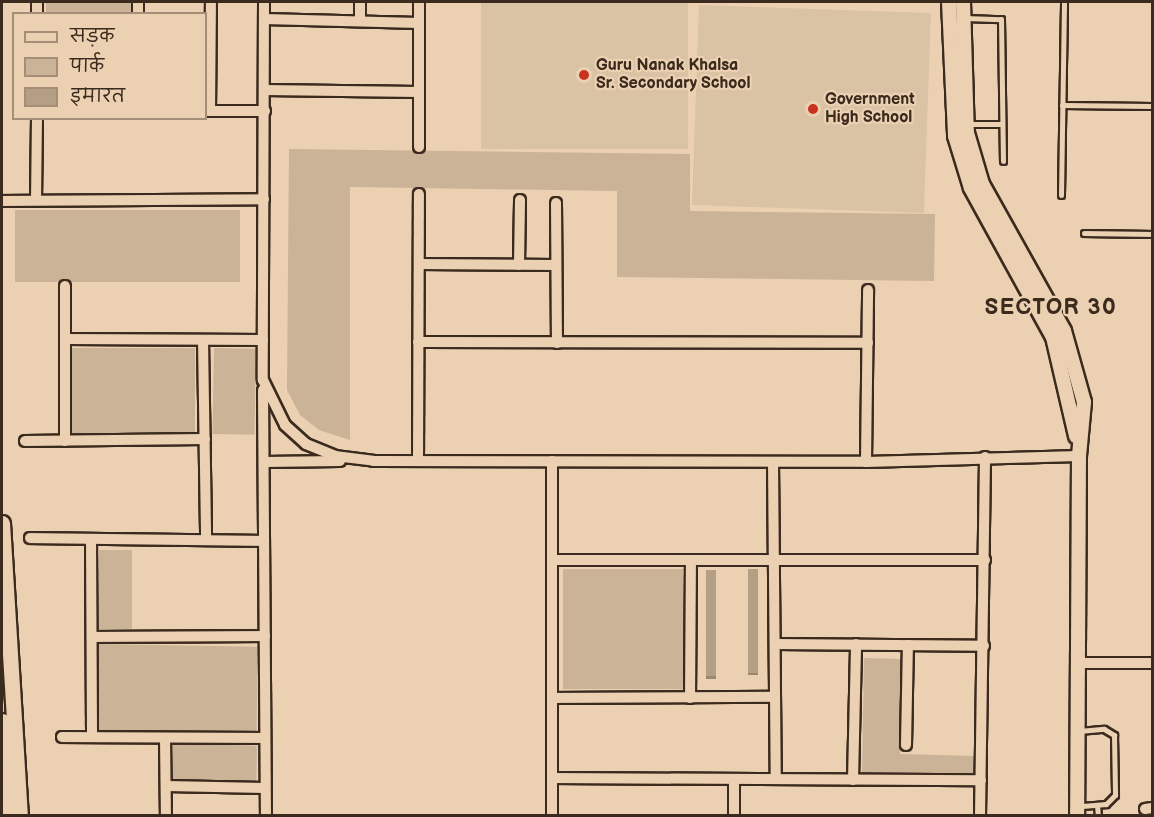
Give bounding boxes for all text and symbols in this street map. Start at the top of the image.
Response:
legend [12,12,207,120]
text: सड़क [70,26,114,47]
text: पार्क [70,56,104,77]
place label: Guru Nanak Khalsa Sr. Secondary School [596,56,751,94]
marker: Guru Nanak Khalsa Sr. Secondary School [577,68,591,82]
text: इमारत [70,86,125,107]
place label: Government High School [825,90,915,128]
marker: Government High School [806,102,820,116]
district label: SECTOR 30 [985,295,1117,321]

